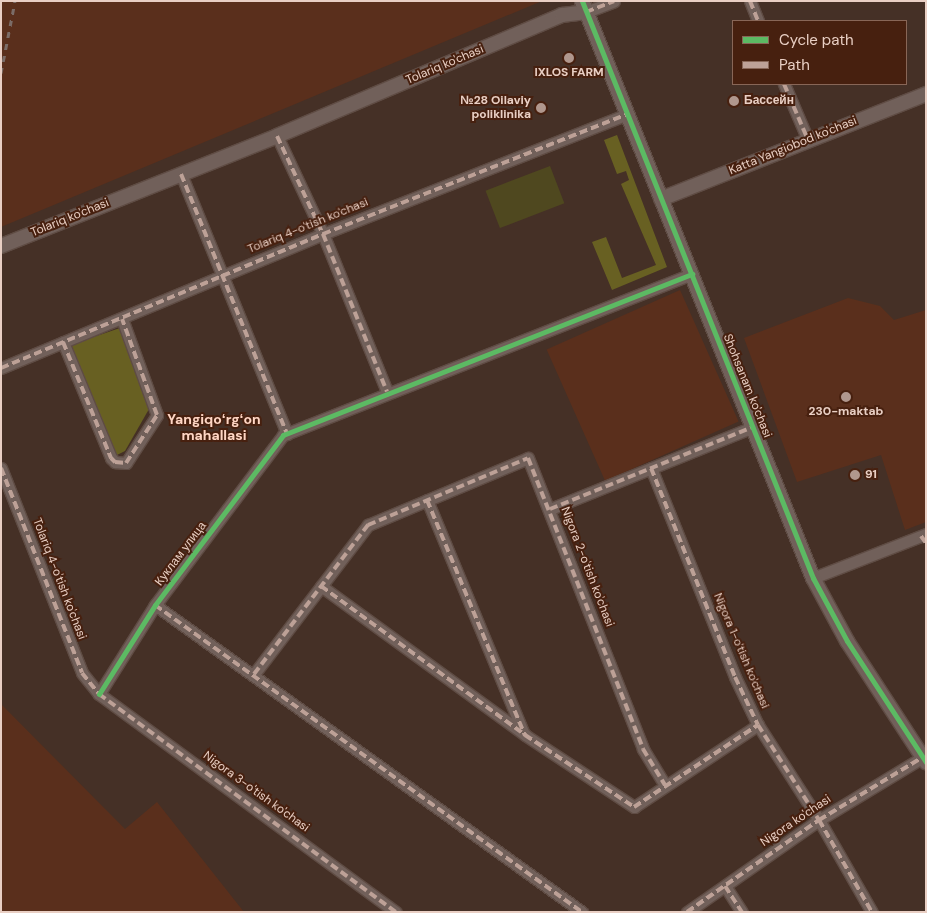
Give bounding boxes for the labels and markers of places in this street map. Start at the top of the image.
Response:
marker: IXLOS FARM [563,52,575,64]
place label: IXLOS FARM [534,66,604,80]
place label: №28 Oilaviy poliklinika [460,94,531,122]
place label: Бассейн [744,94,794,108]
marker: Бассейн [728,95,740,107]
marker: №28 Oilaviy poliklinika [535,102,547,114]
marker: 230-maktab [840,391,852,403]
place label: 230-maktab [809,405,883,419]
place label: 91 [865,468,877,482]
marker: 91 [849,469,861,481]

